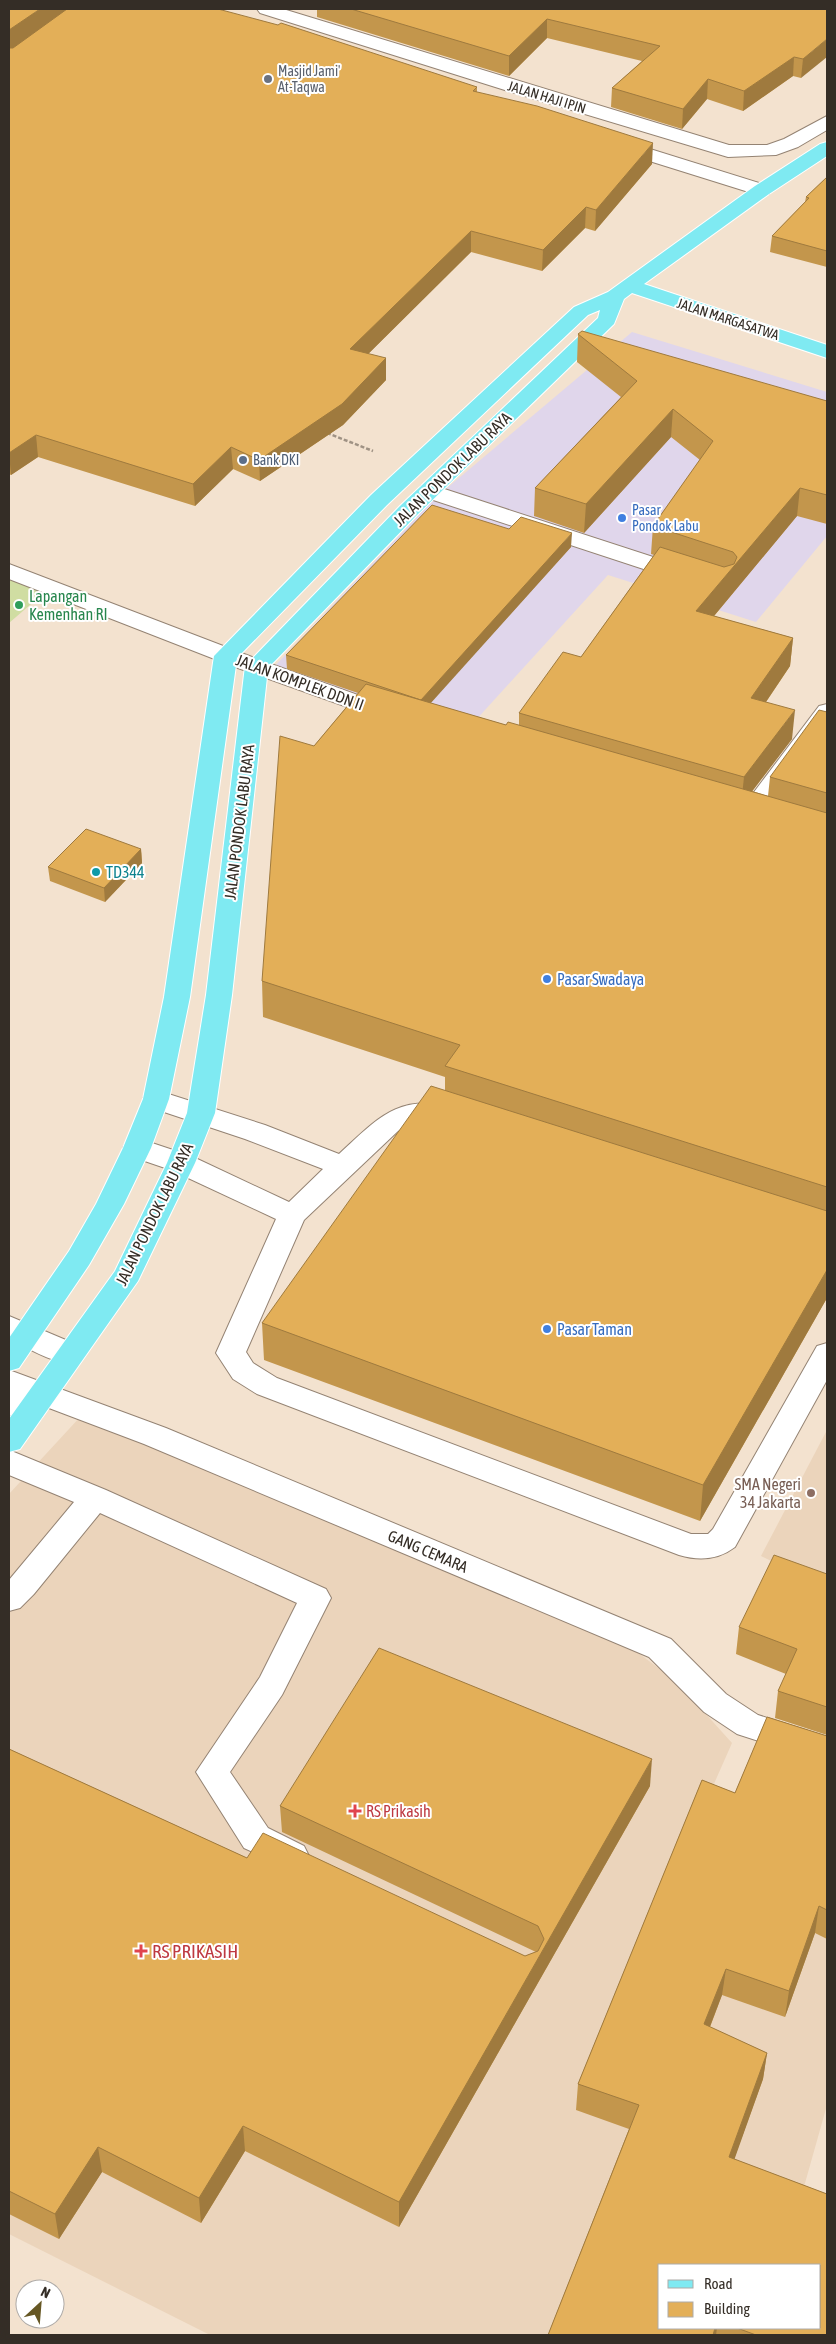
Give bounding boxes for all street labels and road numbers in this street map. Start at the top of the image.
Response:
street label: JALAN HAJI IPIN [506,78,588,116]
street label: JALAN MARGASATWA [675,295,781,343]
street label: JALAN PONDOK LABU RAYA [390,408,514,530]
street label: JALAN KOMPLEK DDN II [234,651,366,713]
street label: JALAN PONDOK LABU RAYA [221,743,257,901]
street label: JALAN PONDOK LABU RAYA [112,1140,196,1288]
street label: GANG CEMARA [385,1526,471,1576]

